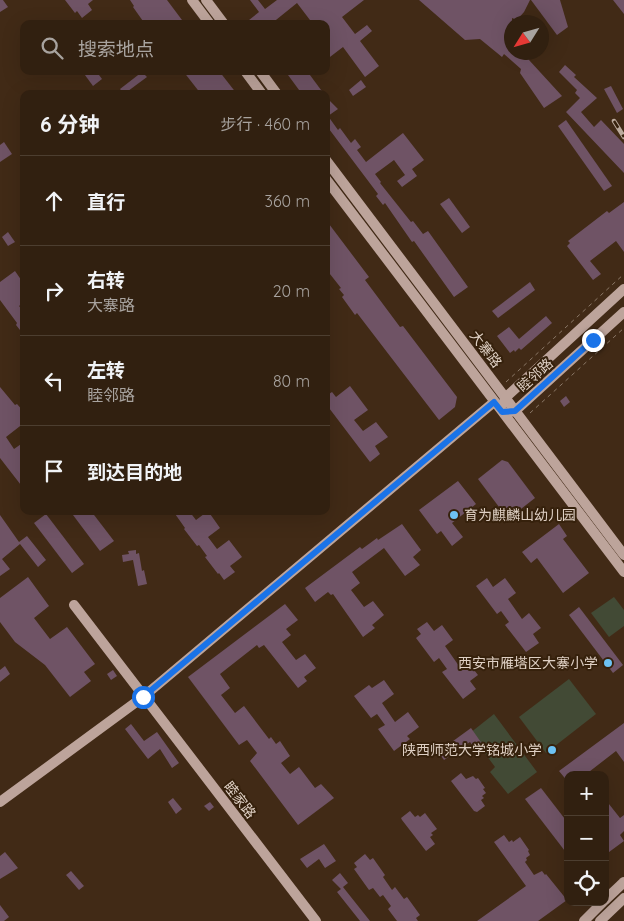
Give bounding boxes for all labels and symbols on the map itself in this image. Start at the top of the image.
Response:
north arrow [504,15,549,60]
street label: 大寨路 [466,327,506,371]
route end [582,329,605,352]
street label: 睦邻路 [513,354,557,396]
place label: 育为麒麟山幼儿园 [464,506,576,524]
marker: 育为麒麟山幼儿园 [448,509,460,521]
place label: 西安市雁塔区大寨小学 [458,654,598,672]
marker: 西安市雁塔区大寨小学 [602,657,614,669]
route start [132,686,155,709]
place label: 陕西师范大学铭城小学 [402,741,542,759]
marker: 陕西师范大学铭城小学 [546,744,558,756]
street label: 睦家路 [220,778,260,822]

